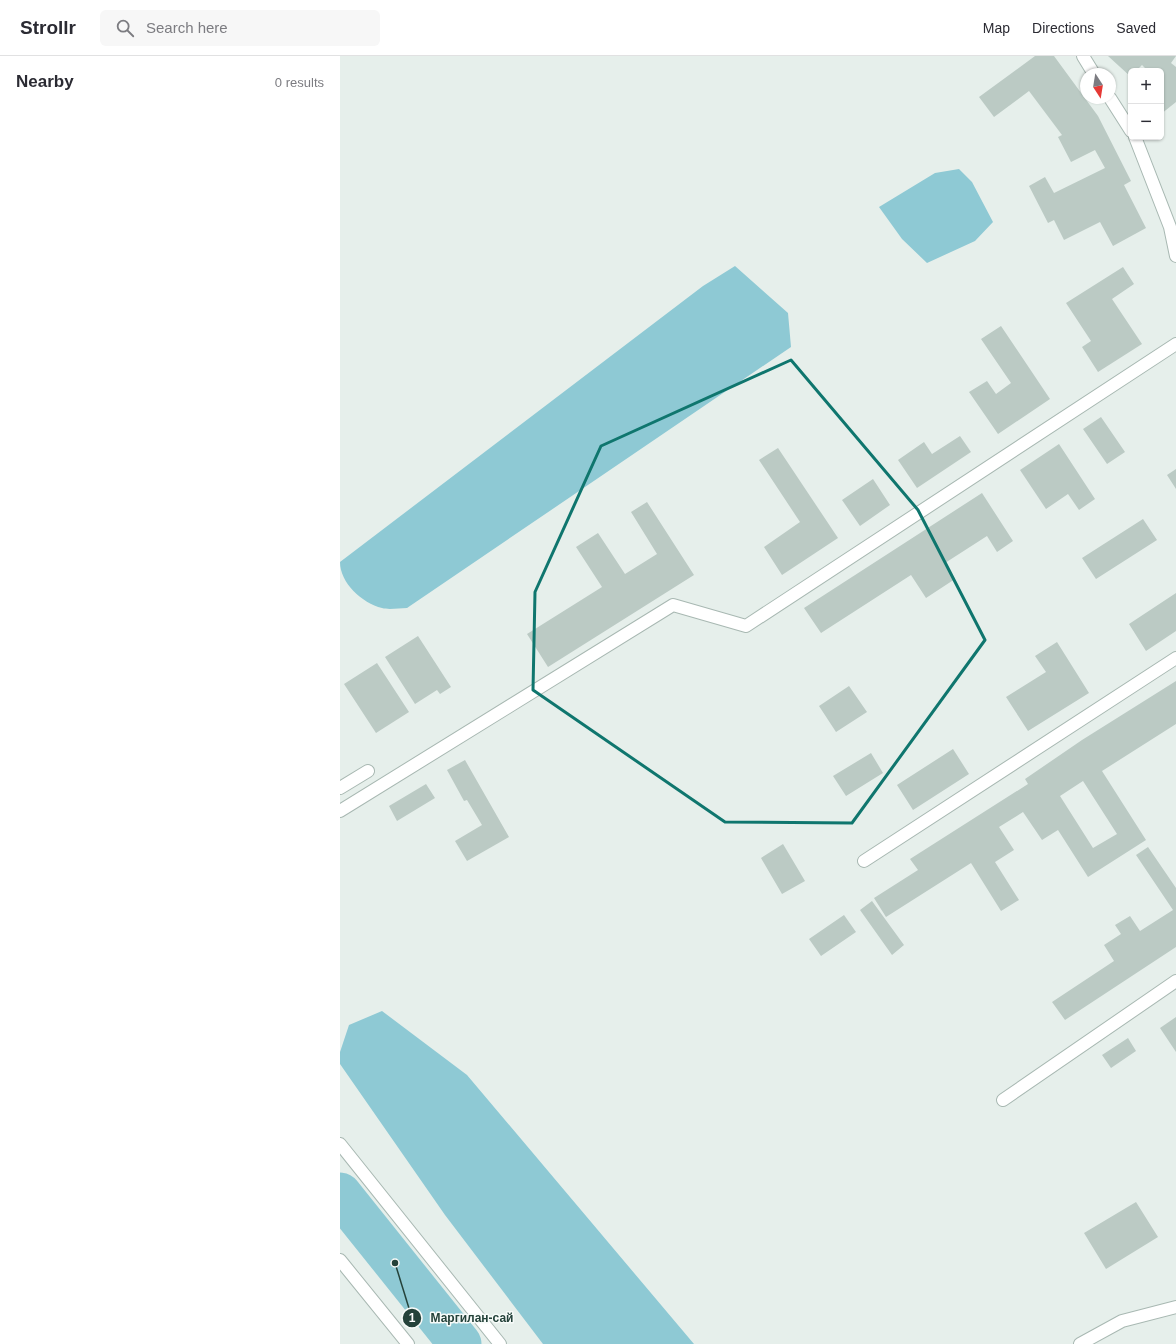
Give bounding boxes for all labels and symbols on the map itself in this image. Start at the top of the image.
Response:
north arrow [1080,68,1116,104]
callout: Маргилан-сай [402,1306,521,1330]
text: 1 [409,1311,416,1325]
text: Маргилан-сай [431,1311,513,1325]

